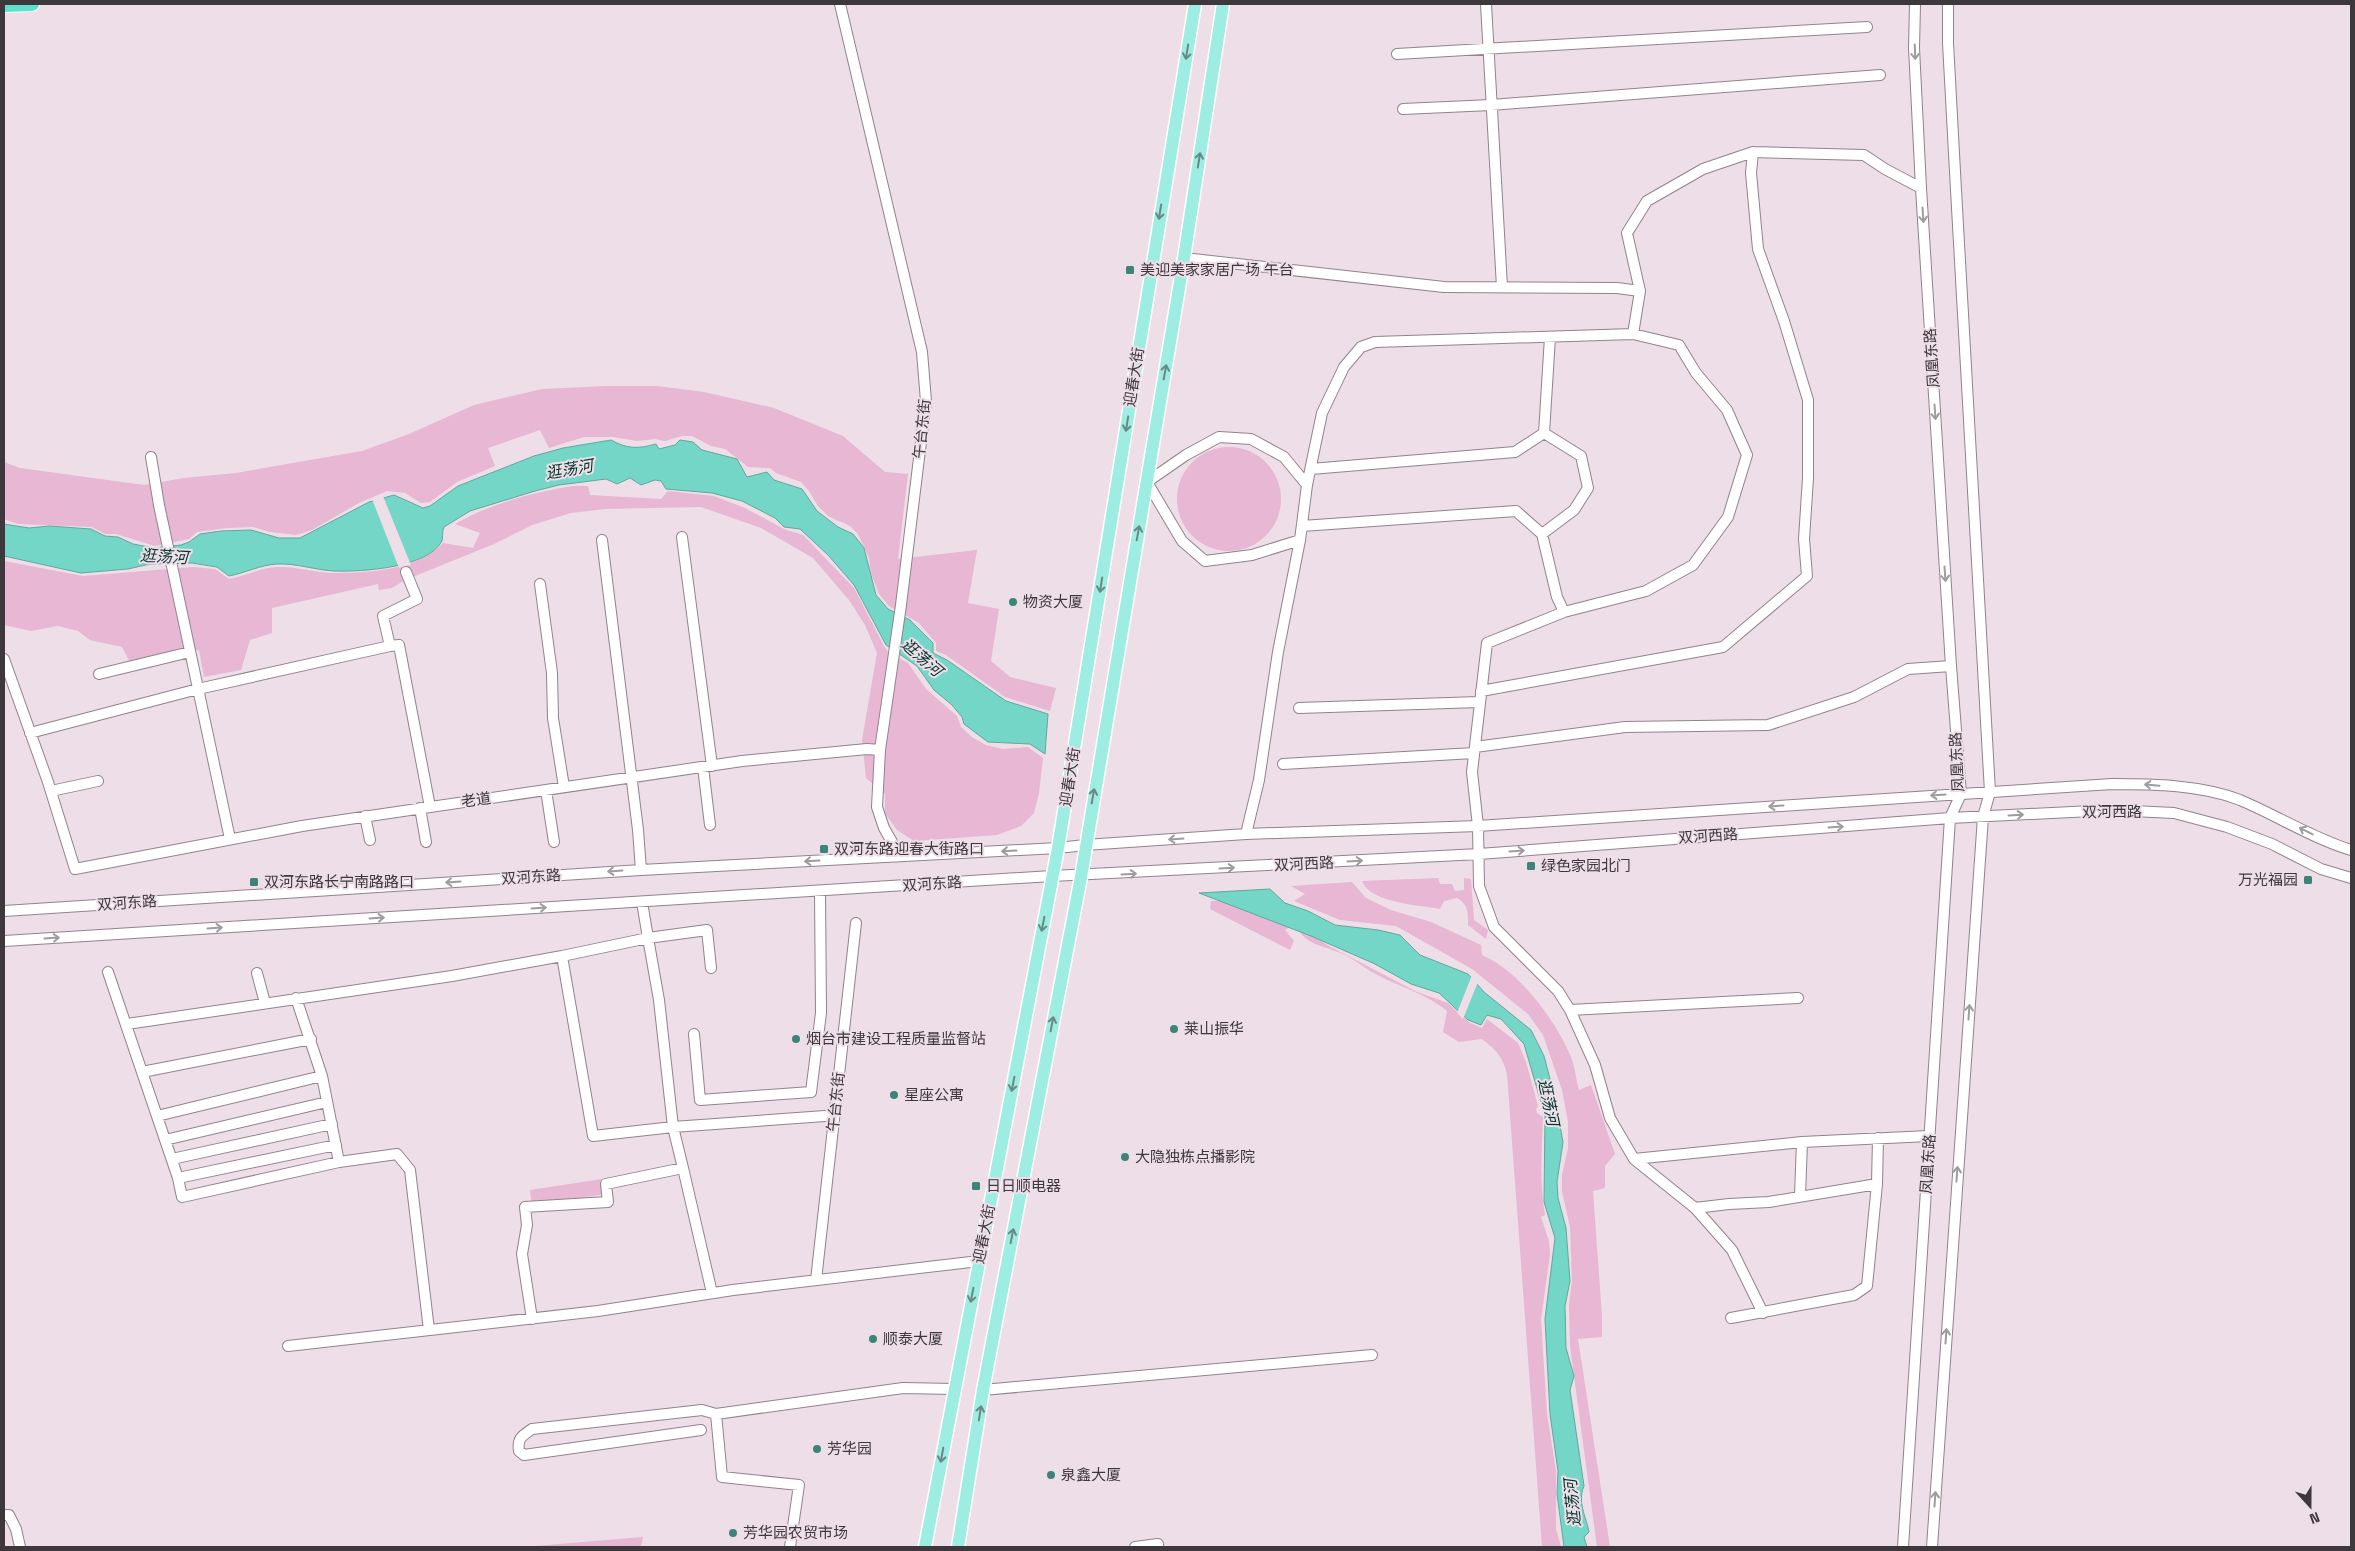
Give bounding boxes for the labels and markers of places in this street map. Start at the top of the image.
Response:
place label: 美迎美家家居广场 午台 [1140,260,1294,279]
marker: 美迎美家家居广场 午台 [1124,264,1136,276]
place label: 物资大厦 [1023,592,1083,611]
marker: 物资大厦 [1007,596,1019,608]
place label: 双河东路迎春大街路口 [834,839,984,858]
marker: 双河东路迎春大街路口 [818,843,830,855]
place label: 绿色家园北门 [1541,856,1631,875]
marker: 绿色家园北门 [1525,860,1537,872]
place label: 万光福园 [2238,870,2298,889]
place label: 双河东路长宁南路路口 [264,872,414,891]
marker: 万光福园 [2302,874,2314,886]
marker: 双河东路长宁南路路口 [248,876,260,888]
place label: 莱山振华 [1184,1019,1244,1038]
marker: 莱山振华 [1168,1023,1180,1035]
place label: 烟台市建设工程质量监督站 [806,1029,986,1048]
marker: 烟台市建设工程质量监督站 [790,1033,802,1045]
place label: 星座公寓 [904,1085,964,1104]
marker: 星座公寓 [888,1089,900,1101]
place label: 大隐独栋点播影院 [1135,1147,1255,1166]
marker: 大隐独栋点播影院 [1119,1151,1131,1163]
place label: 日日顺电器 [986,1176,1061,1195]
marker: 日日顺电器 [970,1180,982,1192]
place label: 顺泰大厦 [883,1329,943,1348]
marker: 顺泰大厦 [867,1333,879,1345]
place label: 芳华园 [827,1439,872,1458]
marker: 芳华园 [811,1443,823,1455]
place label: 泉鑫大厦 [1061,1465,1121,1484]
marker: 泉鑫大厦 [1045,1469,1057,1481]
place label: 芳华园农贸市场 [743,1523,848,1542]
marker: 芳华园农贸市场 [727,1527,739,1539]

